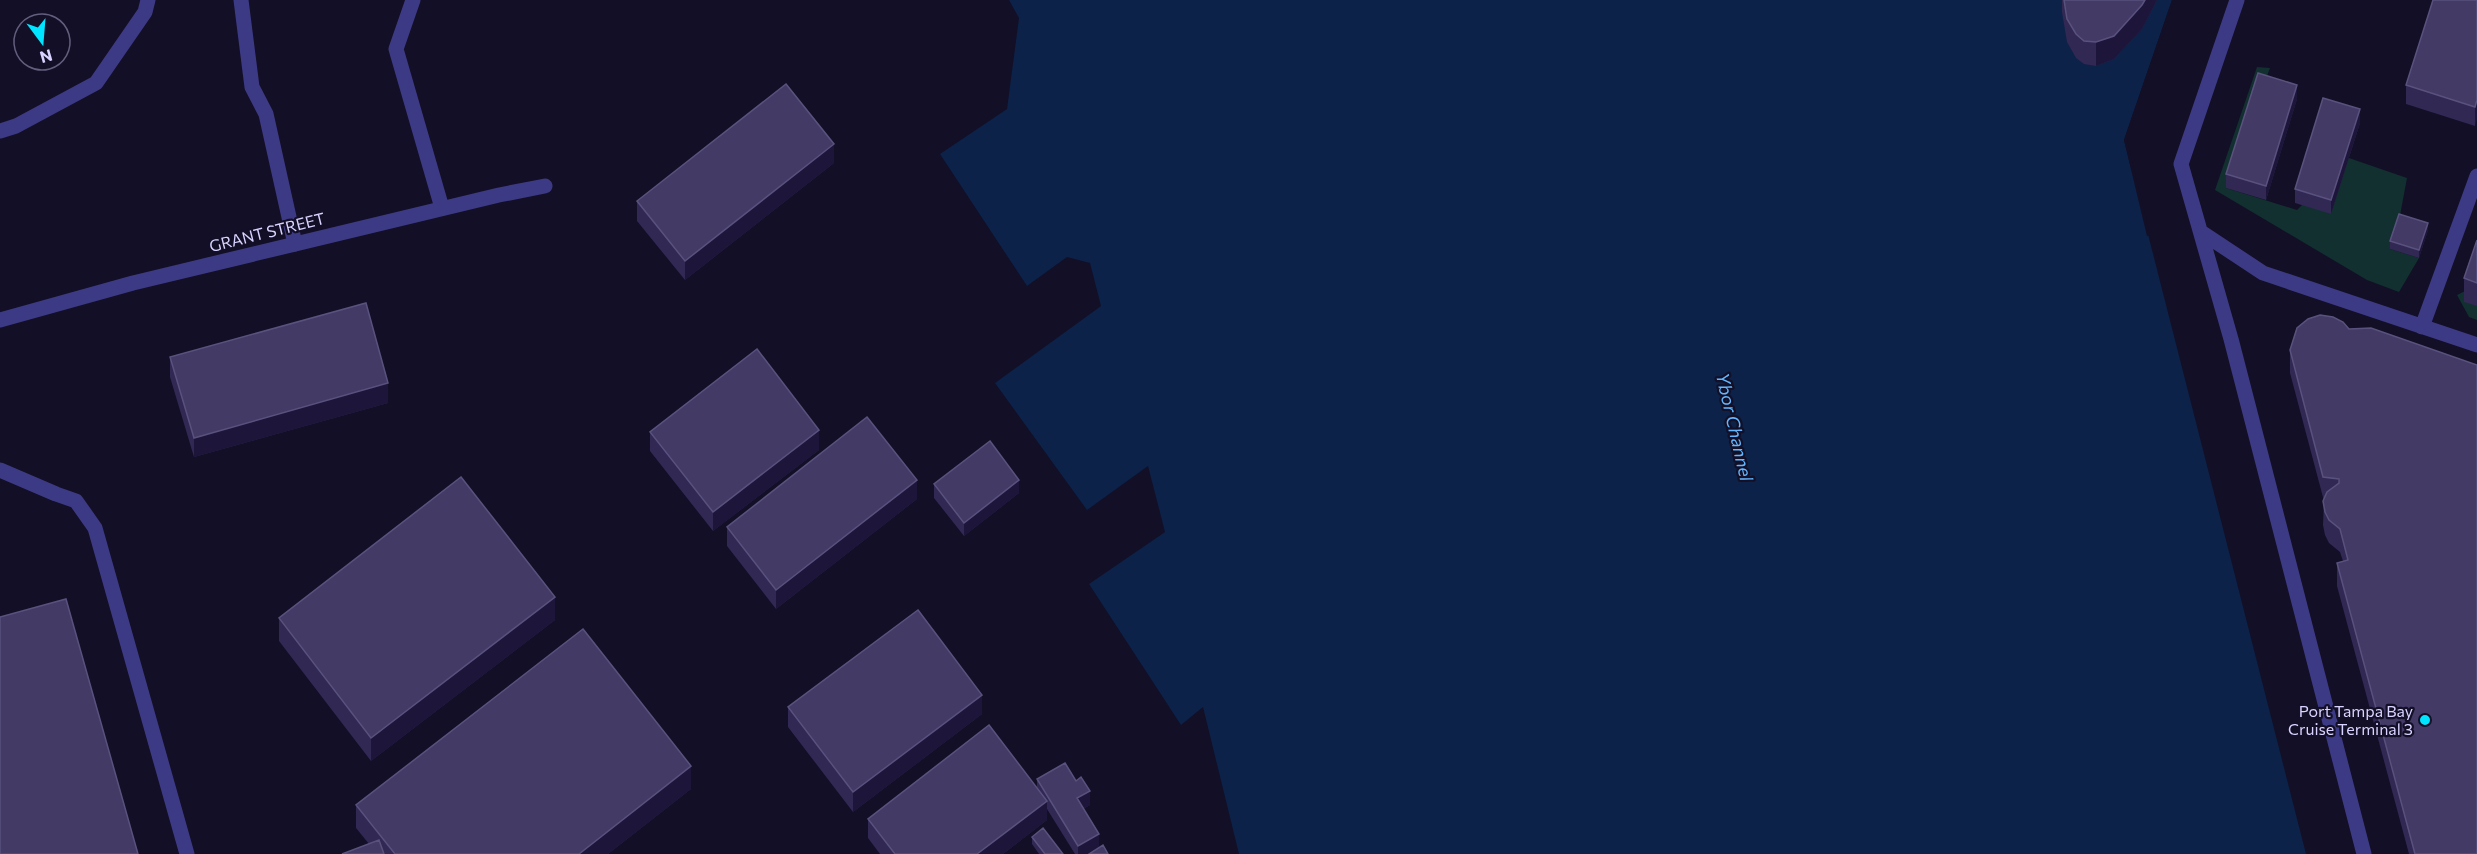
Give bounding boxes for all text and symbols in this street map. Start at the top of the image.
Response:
north arrow [12,12,72,72]
text: N [38,46,55,68]
street label: GRANT STREET [207,208,327,255]
water label: Ybor Channel [1712,370,1758,484]
place label: Port Tampa Bay Cruise Terminal 3 [2288,701,2413,738]
marker: Port Tampa Bay Cruise Terminal 3 [2418,713,2432,727]

